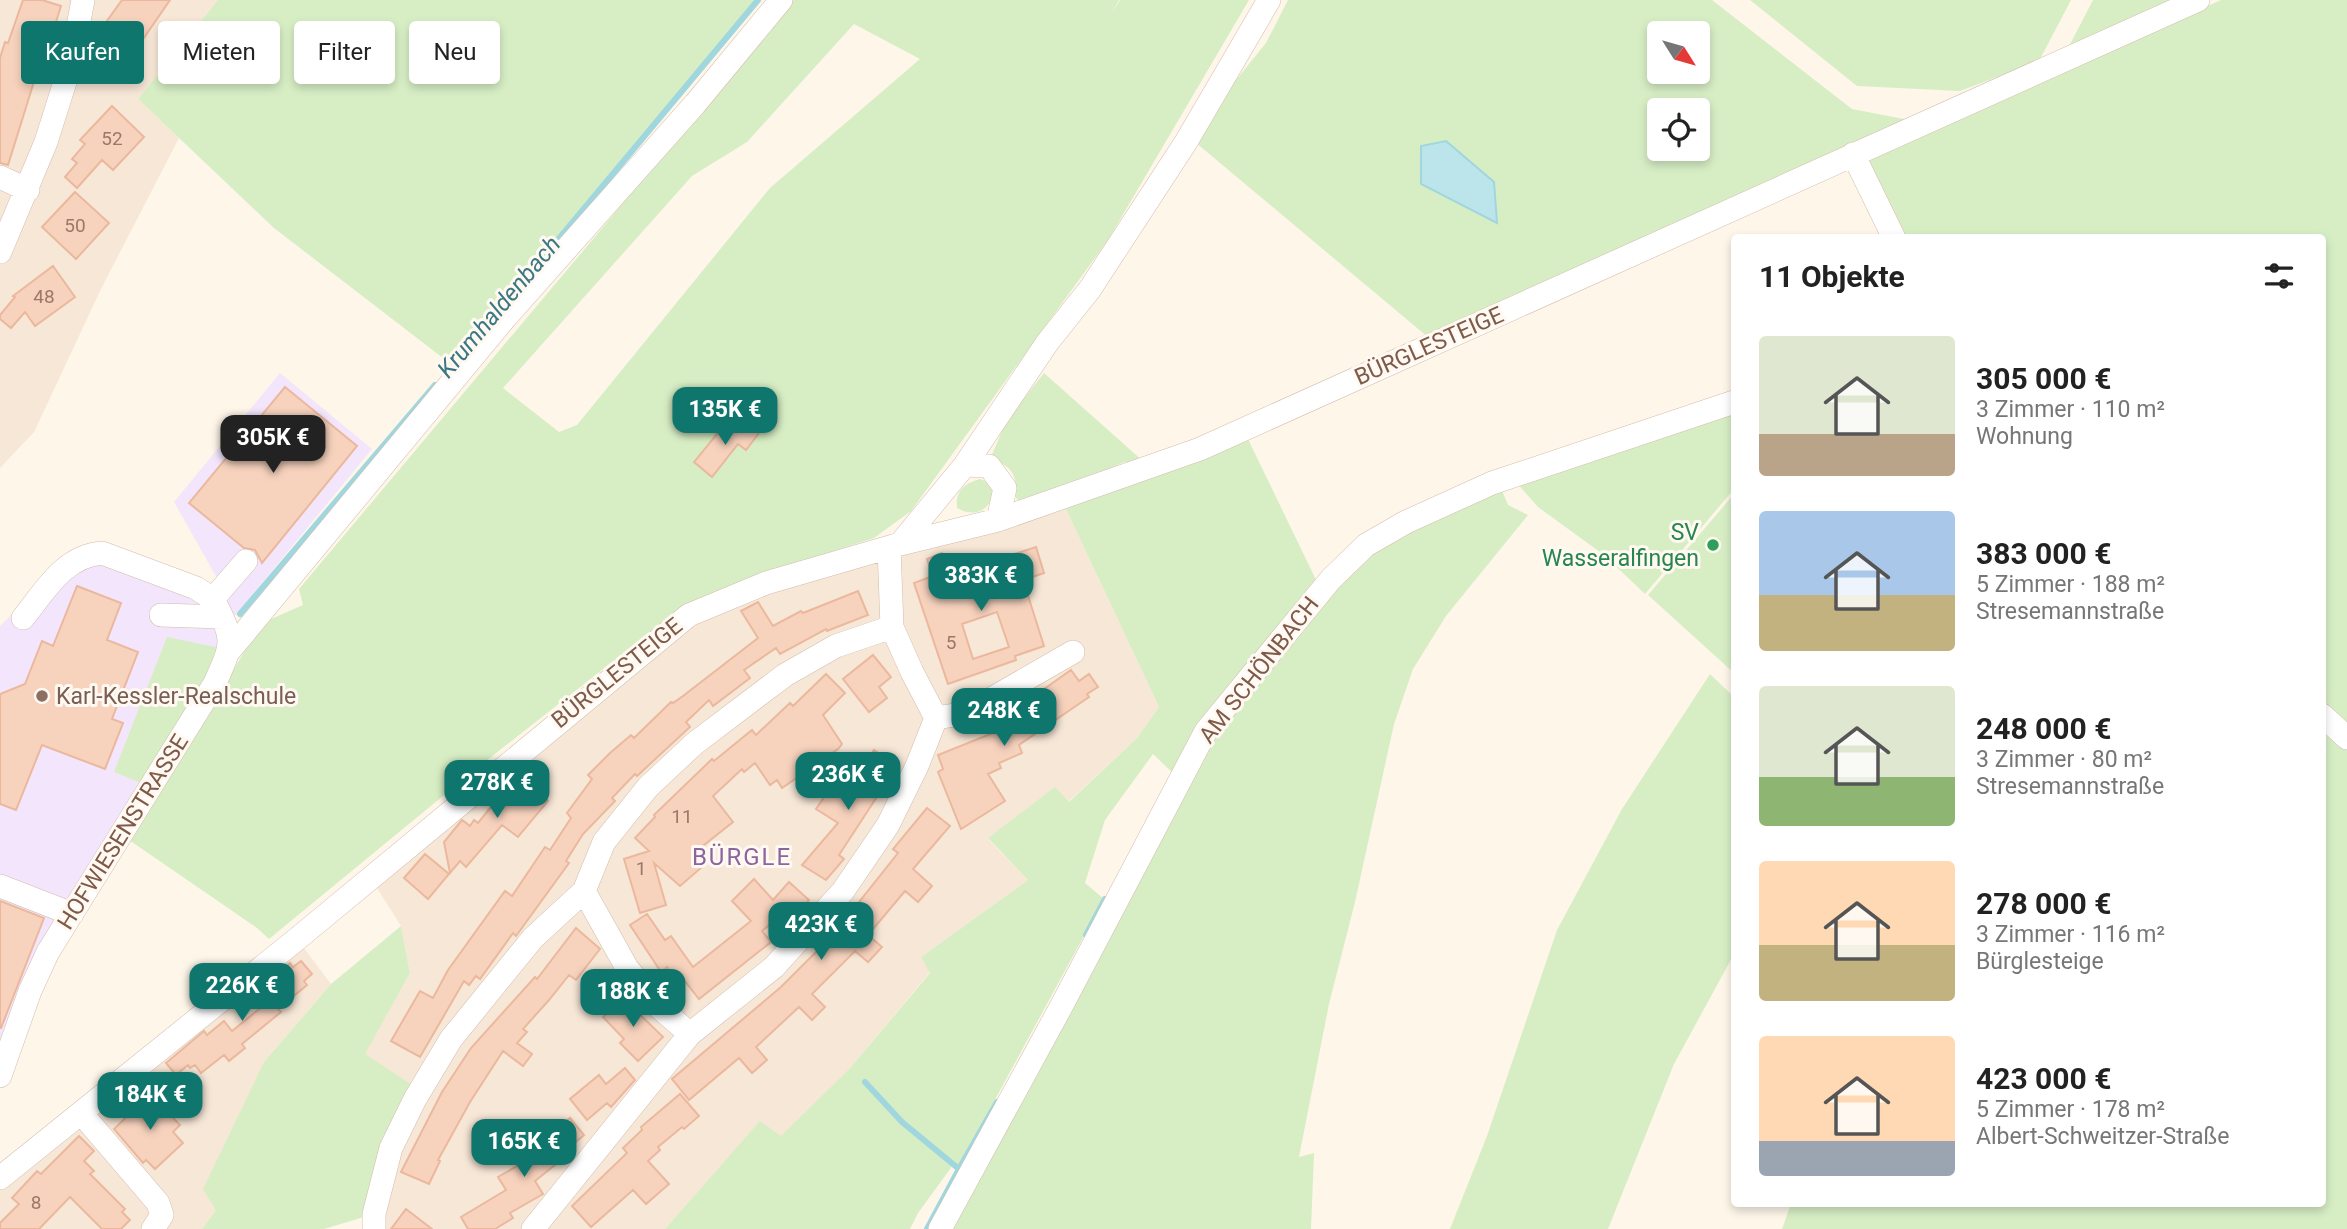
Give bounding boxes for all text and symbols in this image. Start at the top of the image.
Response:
chip: Kaufen [21,21,144,84]
chip: Mieten [158,21,280,84]
chip: Filter [294,21,395,84]
chip: Neu [409,21,500,84]
north arrow [1647,21,1710,84]
map controls [1647,21,1710,161]
button: locate [1647,98,1710,161]
house number: 52 [101,127,123,150]
house number: 50 [64,214,86,237]
water label: Krumhaldenbach [432,231,566,383]
icon: filters [2260,257,2298,295]
text: 11 Objekte [1759,259,1905,294]
house number: 48 [33,285,55,308]
street label: BÜRGLESTEIGE [1350,300,1508,391]
text: 305 000 € [1976,361,2111,396]
icon: home [1815,364,1899,448]
pin: 135K € [668,388,782,447]
text: 135K € [688,396,762,423]
text: 3 Zimmer · 110 m² [1976,396,2165,423]
pin: 305K € [216,416,330,475]
text: Wohnung [1976,423,2073,450]
text: 305K € [236,424,310,451]
place label: SV Wasseralfingen [1542,519,1699,572]
text: 383 000 € [1976,536,2111,571]
marker: SV Wasseralfingen [1705,537,1721,553]
icon: home [1815,539,1899,623]
pin: 383K € [924,554,1038,613]
text: 383K € [944,562,1018,589]
text: 5 Zimmer · 188 m² [1976,571,2165,598]
street label: AM SCHÖNBACH [1193,591,1325,749]
text: Stresemannstraße [1976,598,2164,625]
street label: BÜRGLESTEIGE [546,611,688,734]
house number: 5 [946,631,956,654]
place label: Karl-Kessler-Realschule [56,683,296,710]
marker: Karl-Kessler-Realschule [34,688,50,704]
pin: 248K € [947,688,1061,748]
text: 248K € [967,697,1041,724]
text: 248 000 € [1976,711,2111,746]
icon: home [1815,714,1899,798]
street label: HOFWIESENSTRASSE [52,730,194,934]
text: 3 Zimmer · 80 m² [1976,746,2152,773]
pin: 236K € [791,752,905,812]
pin: 278K € [440,760,554,820]
text: 236K € [811,761,885,788]
text: 278K € [460,769,534,796]
text: Stresemannstraße [1976,773,2164,800]
house number: 11 [671,805,693,828]
district label: BÜRGLE [692,843,792,871]
house number: 1 [636,857,646,880]
text: 278 000 € [1976,886,2111,921]
icon: home [1815,889,1899,973]
pin: 423K € [764,902,878,962]
text: 423K € [784,911,858,938]
text: 3 Zimmer · 116 m² [1976,921,2165,948]
text: Bürglesteige [1976,948,2104,975]
pin: 226K € [185,964,299,1023]
pin: 188K € [576,970,690,1029]
text: 226K € [205,972,279,999]
text: 188K € [596,978,670,1005]
text: 423 000 € [1976,1061,2111,1096]
icon: home [1815,1064,1899,1148]
pin: 184K € [93,1072,207,1132]
text: 184K € [113,1081,187,1108]
text: 5 Zimmer · 178 m² [1976,1096,2165,1123]
pin: 165K € [467,1120,581,1179]
text: Albert-Schweitzer-Straße [1976,1123,2229,1150]
text: 165K € [487,1128,561,1155]
house number: 8 [31,1191,41,1214]

